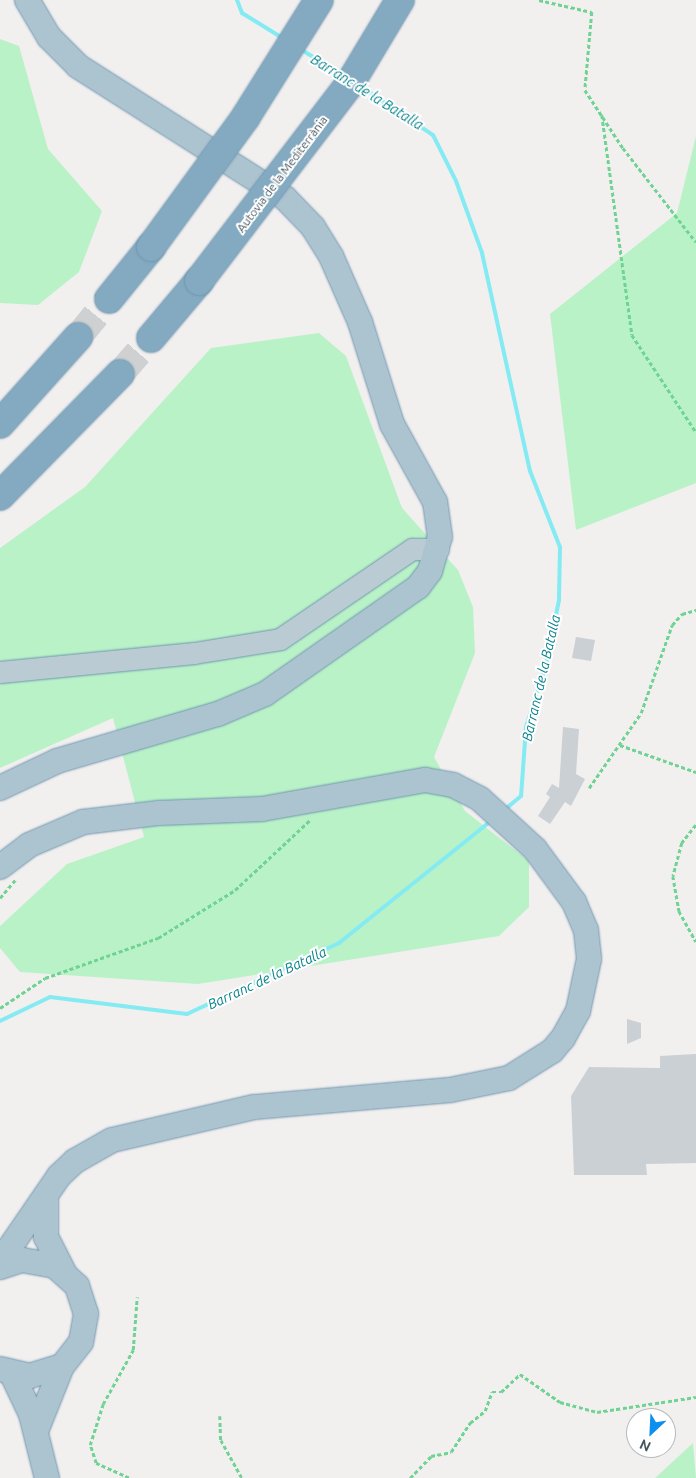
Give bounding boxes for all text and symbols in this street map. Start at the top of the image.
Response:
water label: Barranc de la Batalla [308,51,426,133]
street label: Autovia de la Mediterrània [234,113,330,235]
water label: Barranc de la Batalla [518,613,564,743]
water label: Barranc de la Batalla [205,943,329,1013]
north arrow [626,1408,676,1458]
text: N [637,1436,653,1455]

